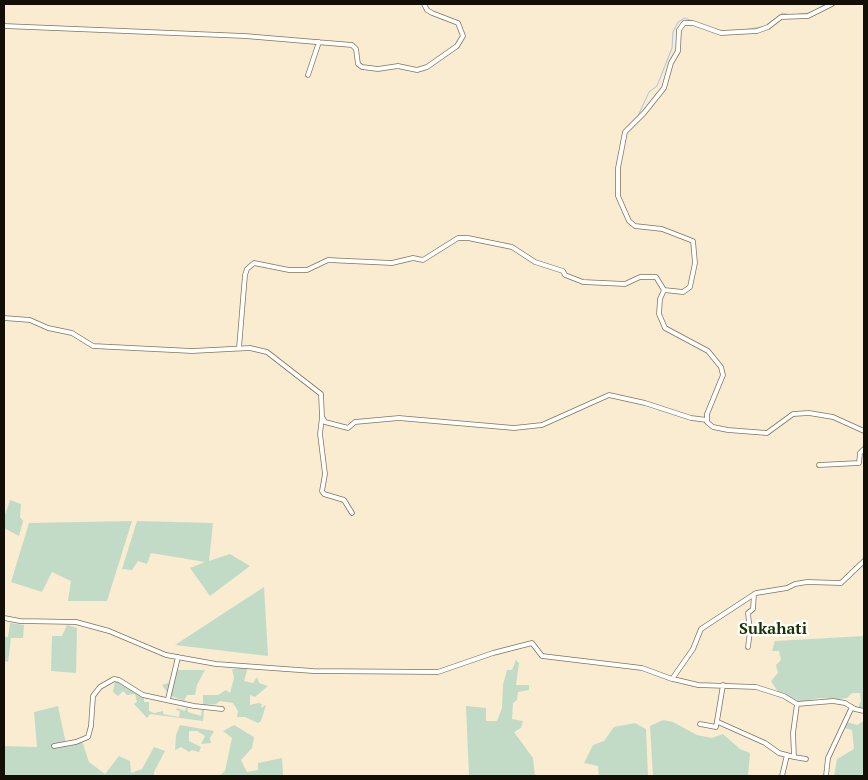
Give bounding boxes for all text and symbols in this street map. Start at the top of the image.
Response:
district label: Sukahati [739,619,807,639]

